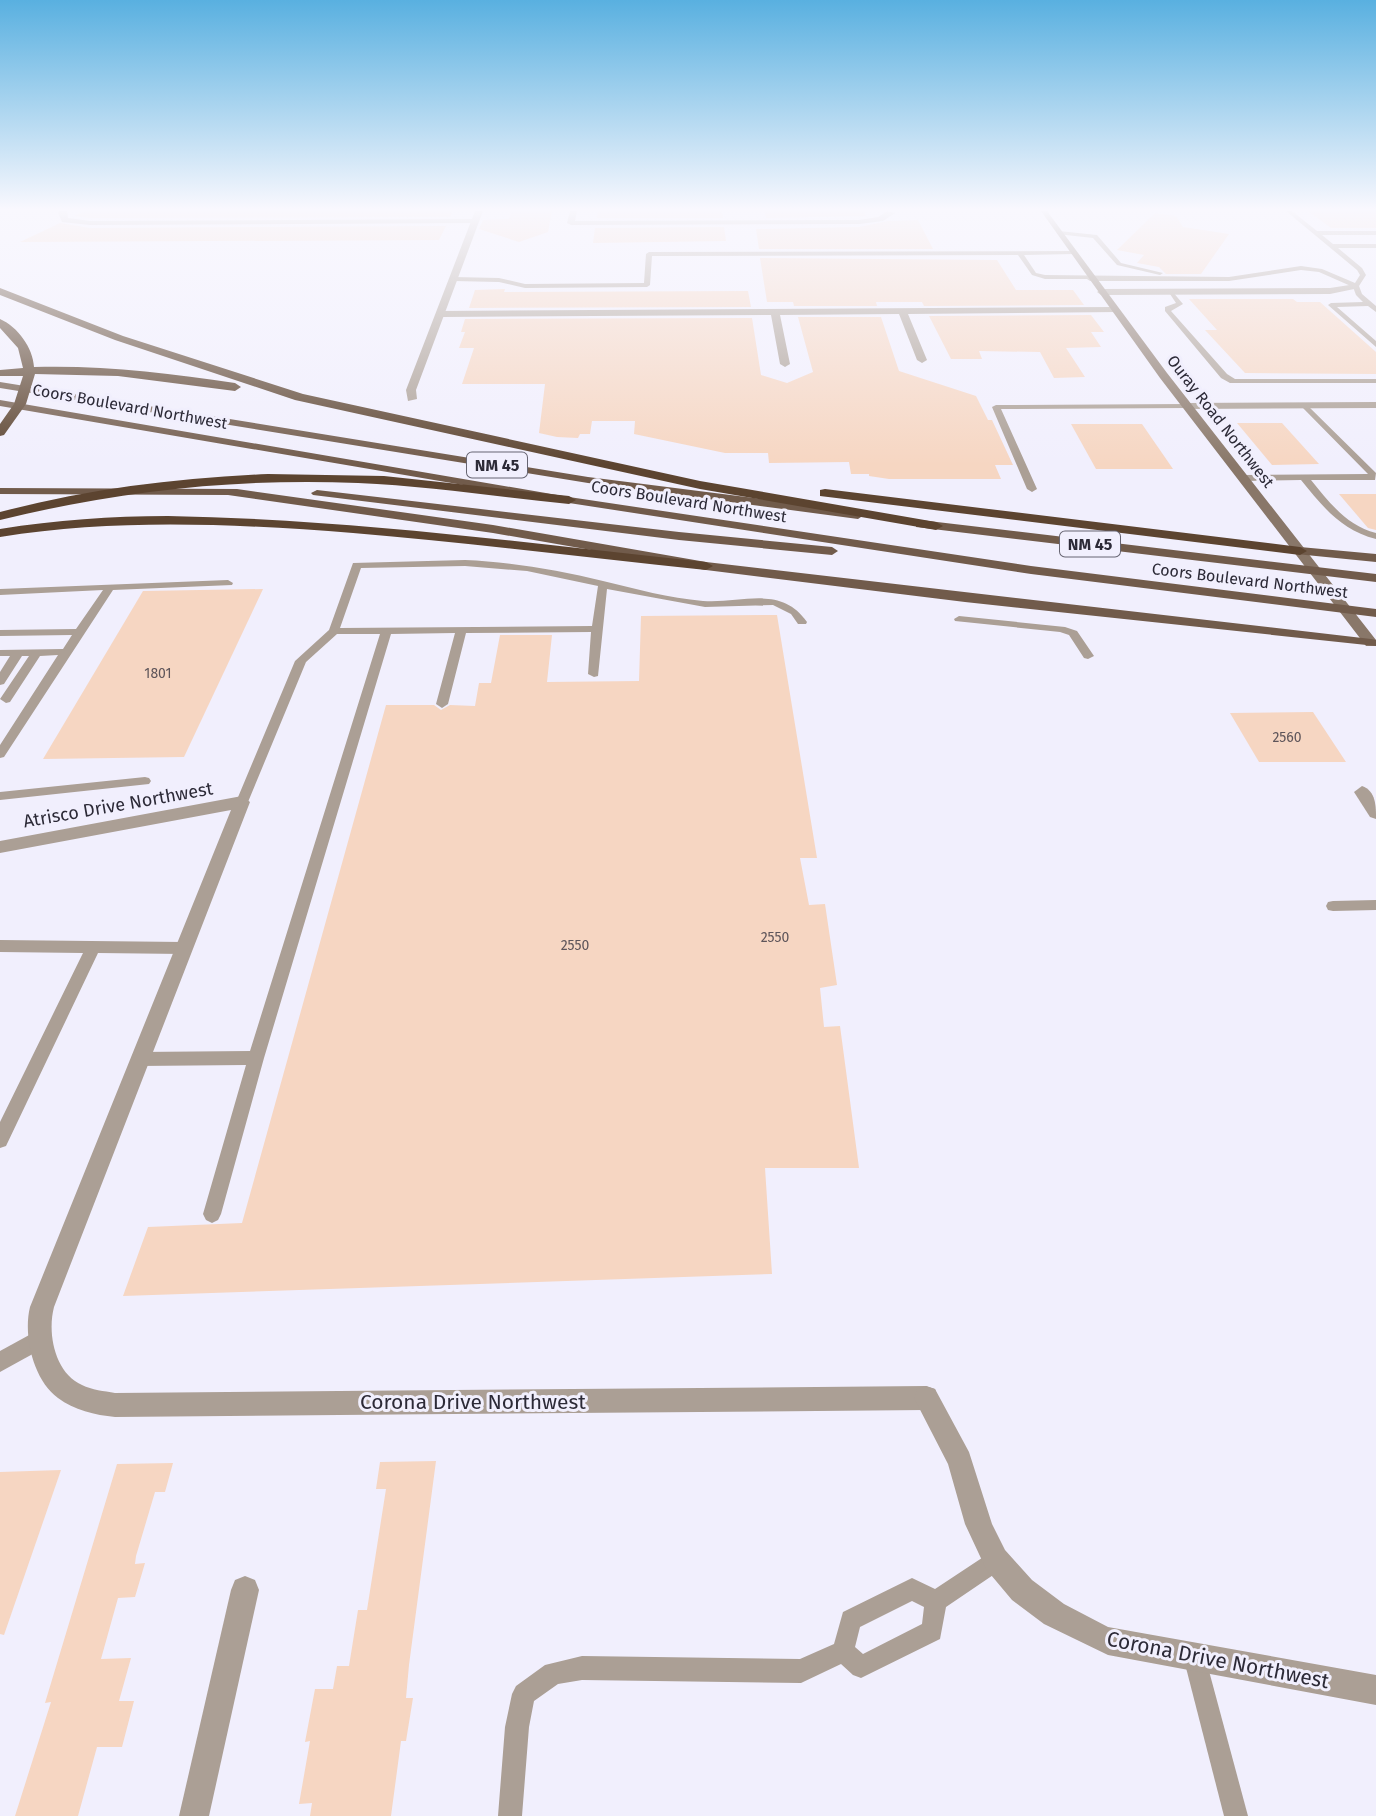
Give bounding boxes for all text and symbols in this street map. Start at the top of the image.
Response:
street label: Ouray Road Northwest [1163,351,1278,491]
street label: Coors Boulevard Northwest [31,380,229,433]
road number: NM 45 [467,452,527,478]
street label: Coors Boulevard Northwest [590,477,788,526]
road number: NM 45 [1060,531,1120,556]
street label: Coors Boulevard Northwest [1151,559,1349,602]
house number: 1801 [144,665,172,682]
house number: 2560 [1272,729,1302,746]
street label: Atrisco Drive Northwest [21,777,215,833]
house number: 2550 [761,929,790,946]
house number: 2550 [561,937,590,954]
street label: Corona Drive Northwest [360,1389,586,1415]
street label: Corona Drive Northwest [1105,1626,1332,1694]

